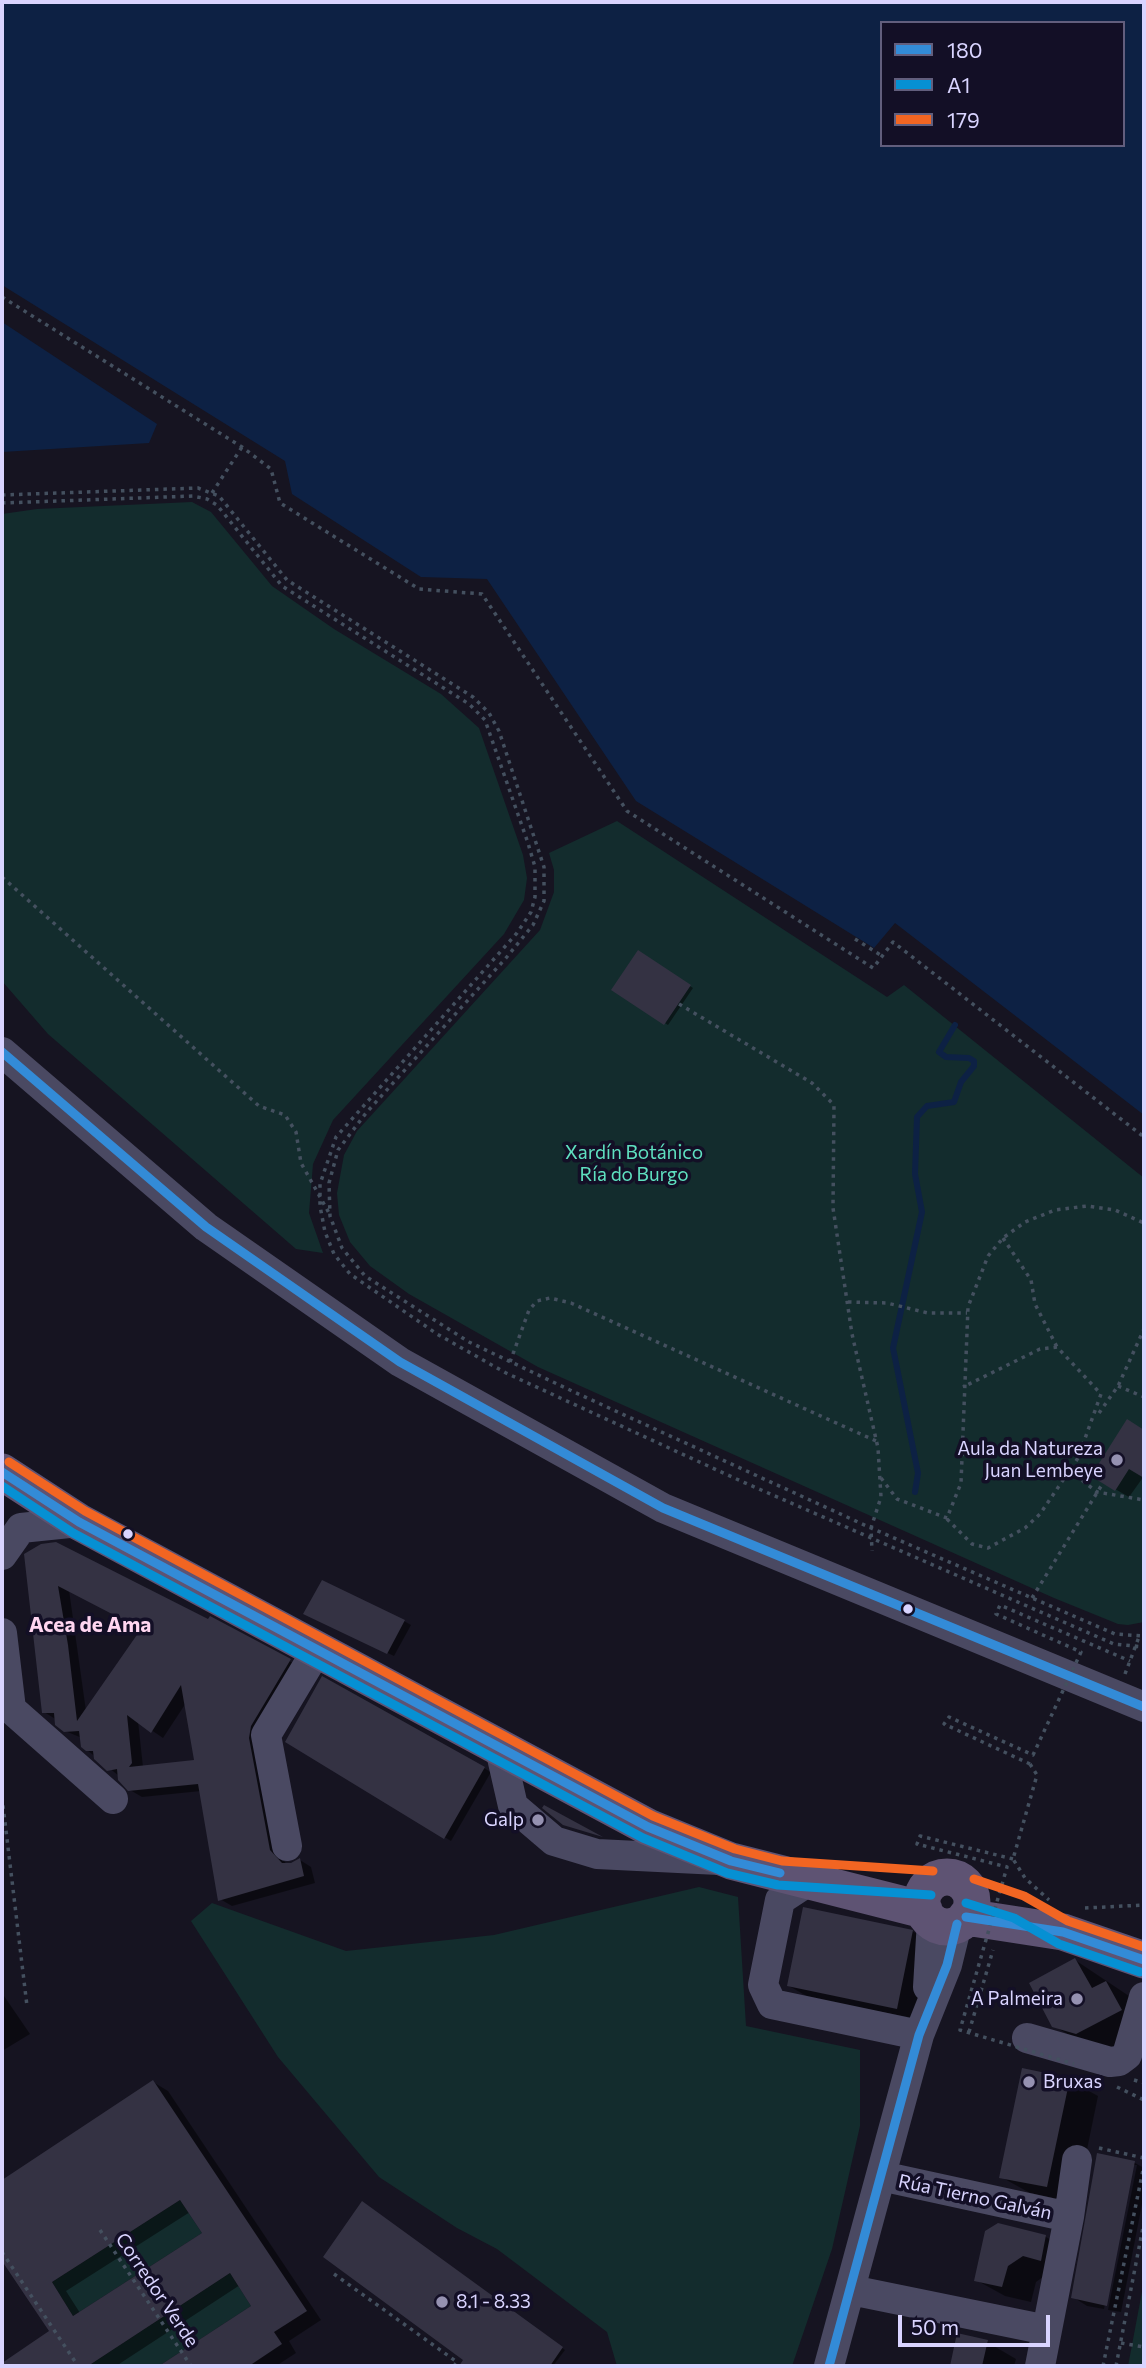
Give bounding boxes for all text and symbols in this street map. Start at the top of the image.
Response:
legend [880,21,1125,147]
text: 180 [947,37,982,62]
text: A1 [947,72,970,97]
text: 179 [947,107,980,132]
park label: Xardín Botánico Ría do Burgo [565,1142,703,1186]
place label: Aula da Natureza Juan Lembeye [957,1438,1103,1482]
marker: Aula da Natureza Juan Lembeye [1109,1452,1125,1468]
unlabelled marker [121,1527,135,1541]
unlabelled marker [901,1602,915,1616]
district label: Acea de Ama [29,1612,151,1638]
place label: Galp [484,1809,524,1831]
marker: Galp [530,1812,546,1828]
place label: A Palmeira [971,1988,1063,2010]
marker: A Palmeira [1069,1991,1085,2007]
place label: Bruxas [1043,2071,1102,2093]
marker: Bruxas [1021,2074,1037,2090]
street label: Rúa Tierno Galván [896,2170,1054,2224]
street label: Corredor Verde [110,2229,204,2351]
place label: 8.1 - 8.33 [456,2291,531,2313]
marker: 8.1 - 8.33 [434,2294,450,2310]
scale bar [901,2302,1053,2346]
text: 50 m [911,2314,959,2339]

